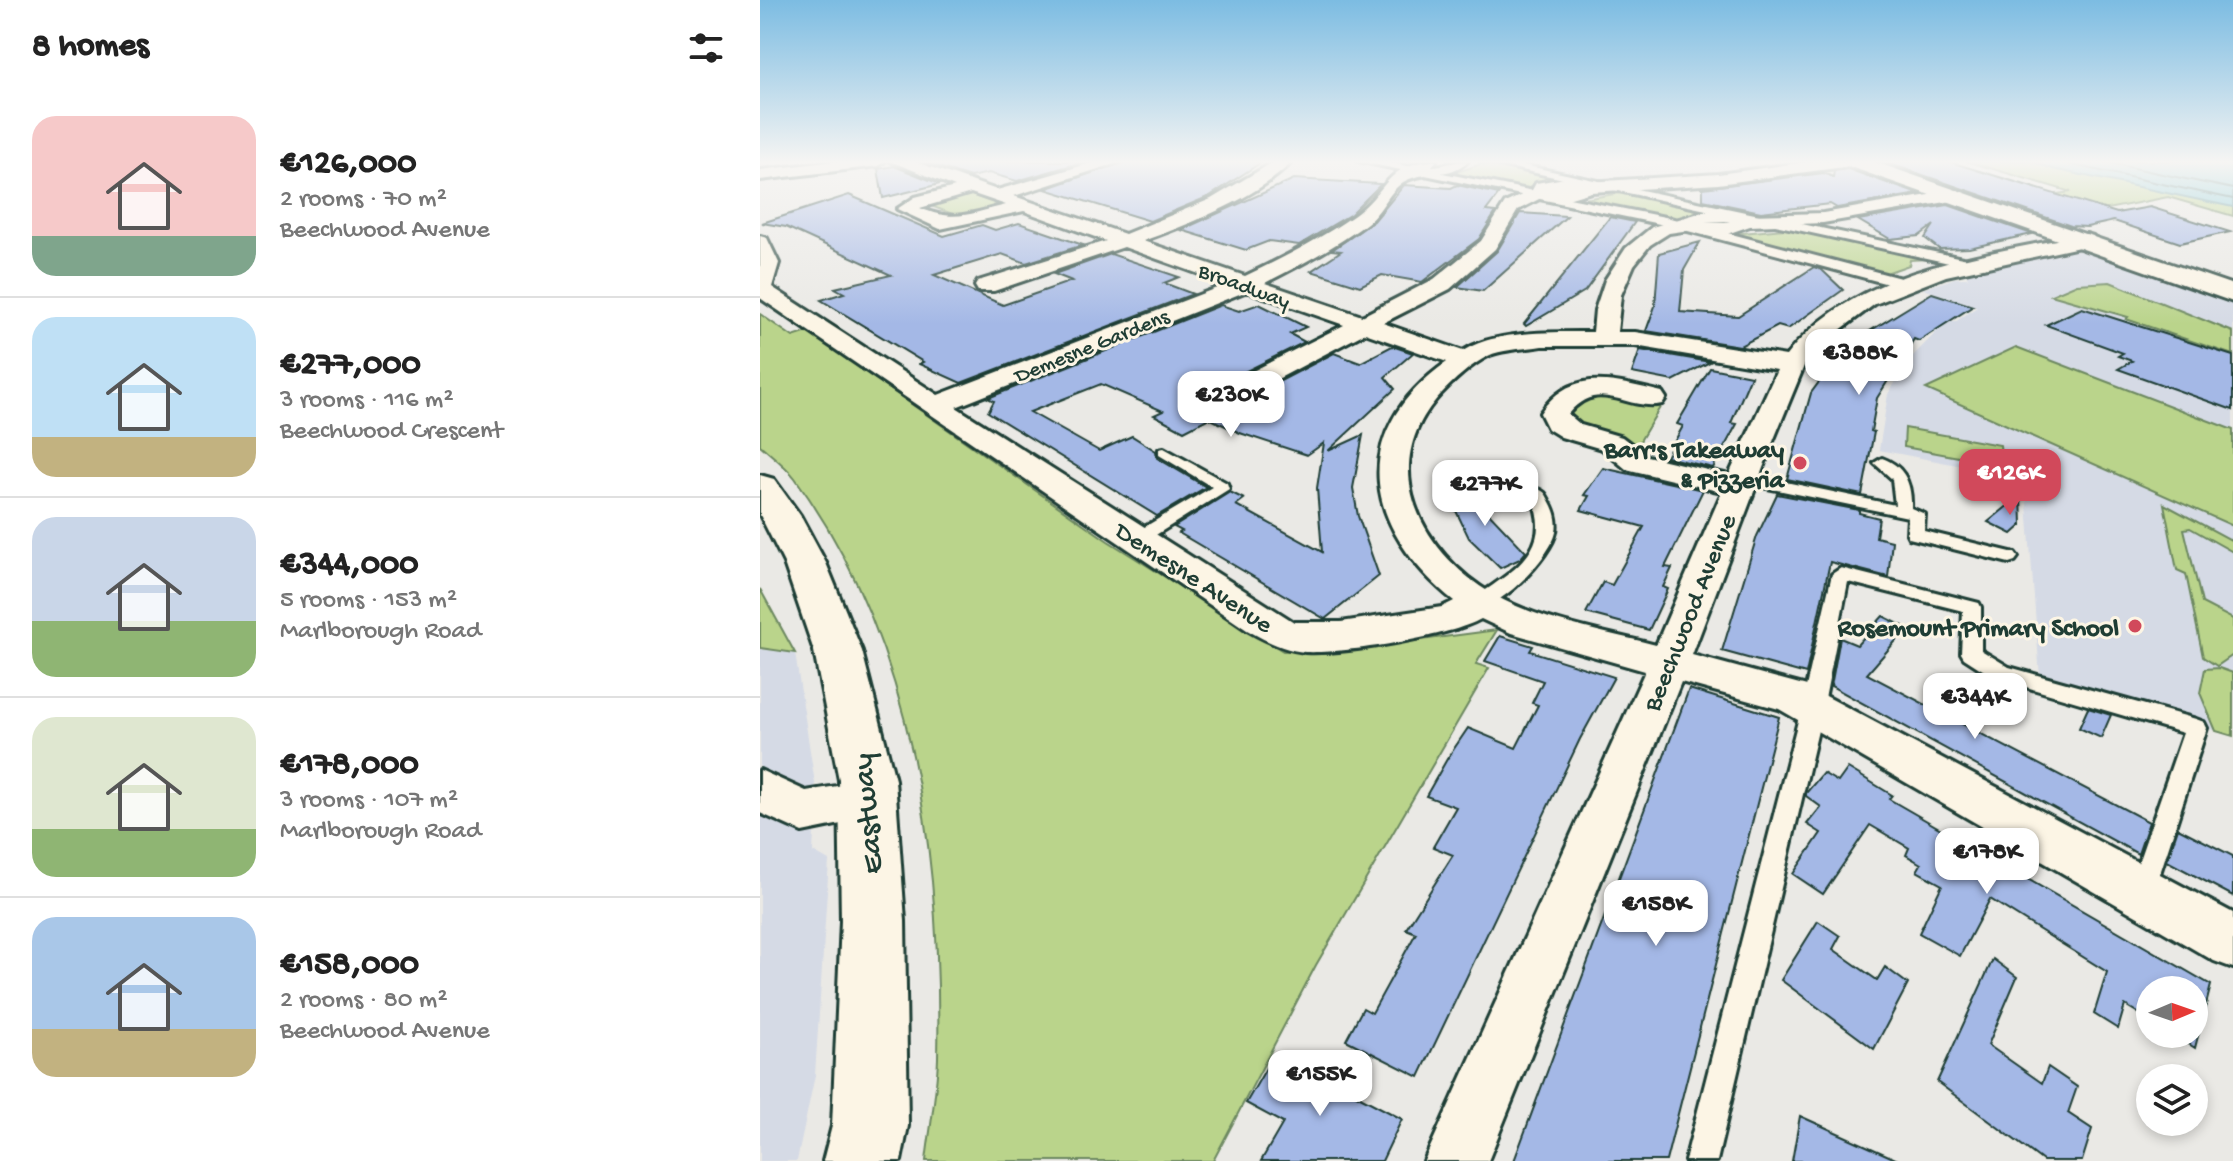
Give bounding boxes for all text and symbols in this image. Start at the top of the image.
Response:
icon: filters [684,26,728,70]
text: 8 homes [32,28,149,68]
text: €126,000 [280,145,416,185]
icon: home [96,148,192,244]
text: 2 rooms · 70 m² [280,185,447,216]
text: Beechwood Avenue [280,216,490,247]
street label: Broadway [1193,259,1293,316]
street label: Demesne Gardens [1010,305,1174,391]
pin: €388K [1803,329,1915,397]
text: €388K [1823,339,1895,370]
text: €277,000 [280,346,421,386]
icon: home [96,349,192,445]
pin: €230K [1175,371,1287,439]
text: €230K [1196,381,1266,412]
text: 3 rooms · 116 m² [280,386,453,417]
text: Beechwood Crescent [280,417,503,448]
place label: Barr's Takeaway & Pizzeria [1603,437,1786,498]
pin: €126K [1954,449,2066,517]
marker: Barr's Takeaway & Pizzeria [1791,454,1809,472]
text: €126K [1977,459,2043,490]
pin: €277K [1429,460,1541,528]
text: €277K [1450,470,1520,501]
street label: Beechwood Avenue [1638,510,1746,718]
street label: Demesne Avenue [1106,516,1278,643]
text: €344,000 [280,546,419,586]
icon: home [96,549,192,645]
text: 5 rooms · 153 m² [280,586,457,617]
place label: Rosemount Primary School [1837,615,2119,646]
text: Marlborough Road [280,617,481,648]
marker: Rosemount Primary School [2126,617,2144,635]
pin: €344K [1919,673,2031,741]
text: €344K [1941,683,2009,714]
text: €178,000 [280,746,419,786]
icon: home [96,749,192,845]
street label: Eastway [846,751,894,875]
text: 3 rooms · 107 m² [280,786,458,817]
text: Marlborough Road [280,817,481,848]
pin: €178K [1931,828,2043,896]
text: €178K [1953,838,2021,869]
pin: €158K [1600,880,1712,948]
text: €158K [1622,890,1690,921]
text: €158,000 [280,946,419,986]
icon: home [96,949,192,1045]
north arrow [2136,976,2208,1048]
map controls [2136,976,2208,1136]
text: 2 rooms · 80 m² [280,986,448,1017]
text: Beechwood Avenue [280,1017,490,1048]
pin: €155K [1264,1050,1376,1118]
text: €155K [1286,1060,1354,1091]
button: layers [2136,1064,2208,1136]

